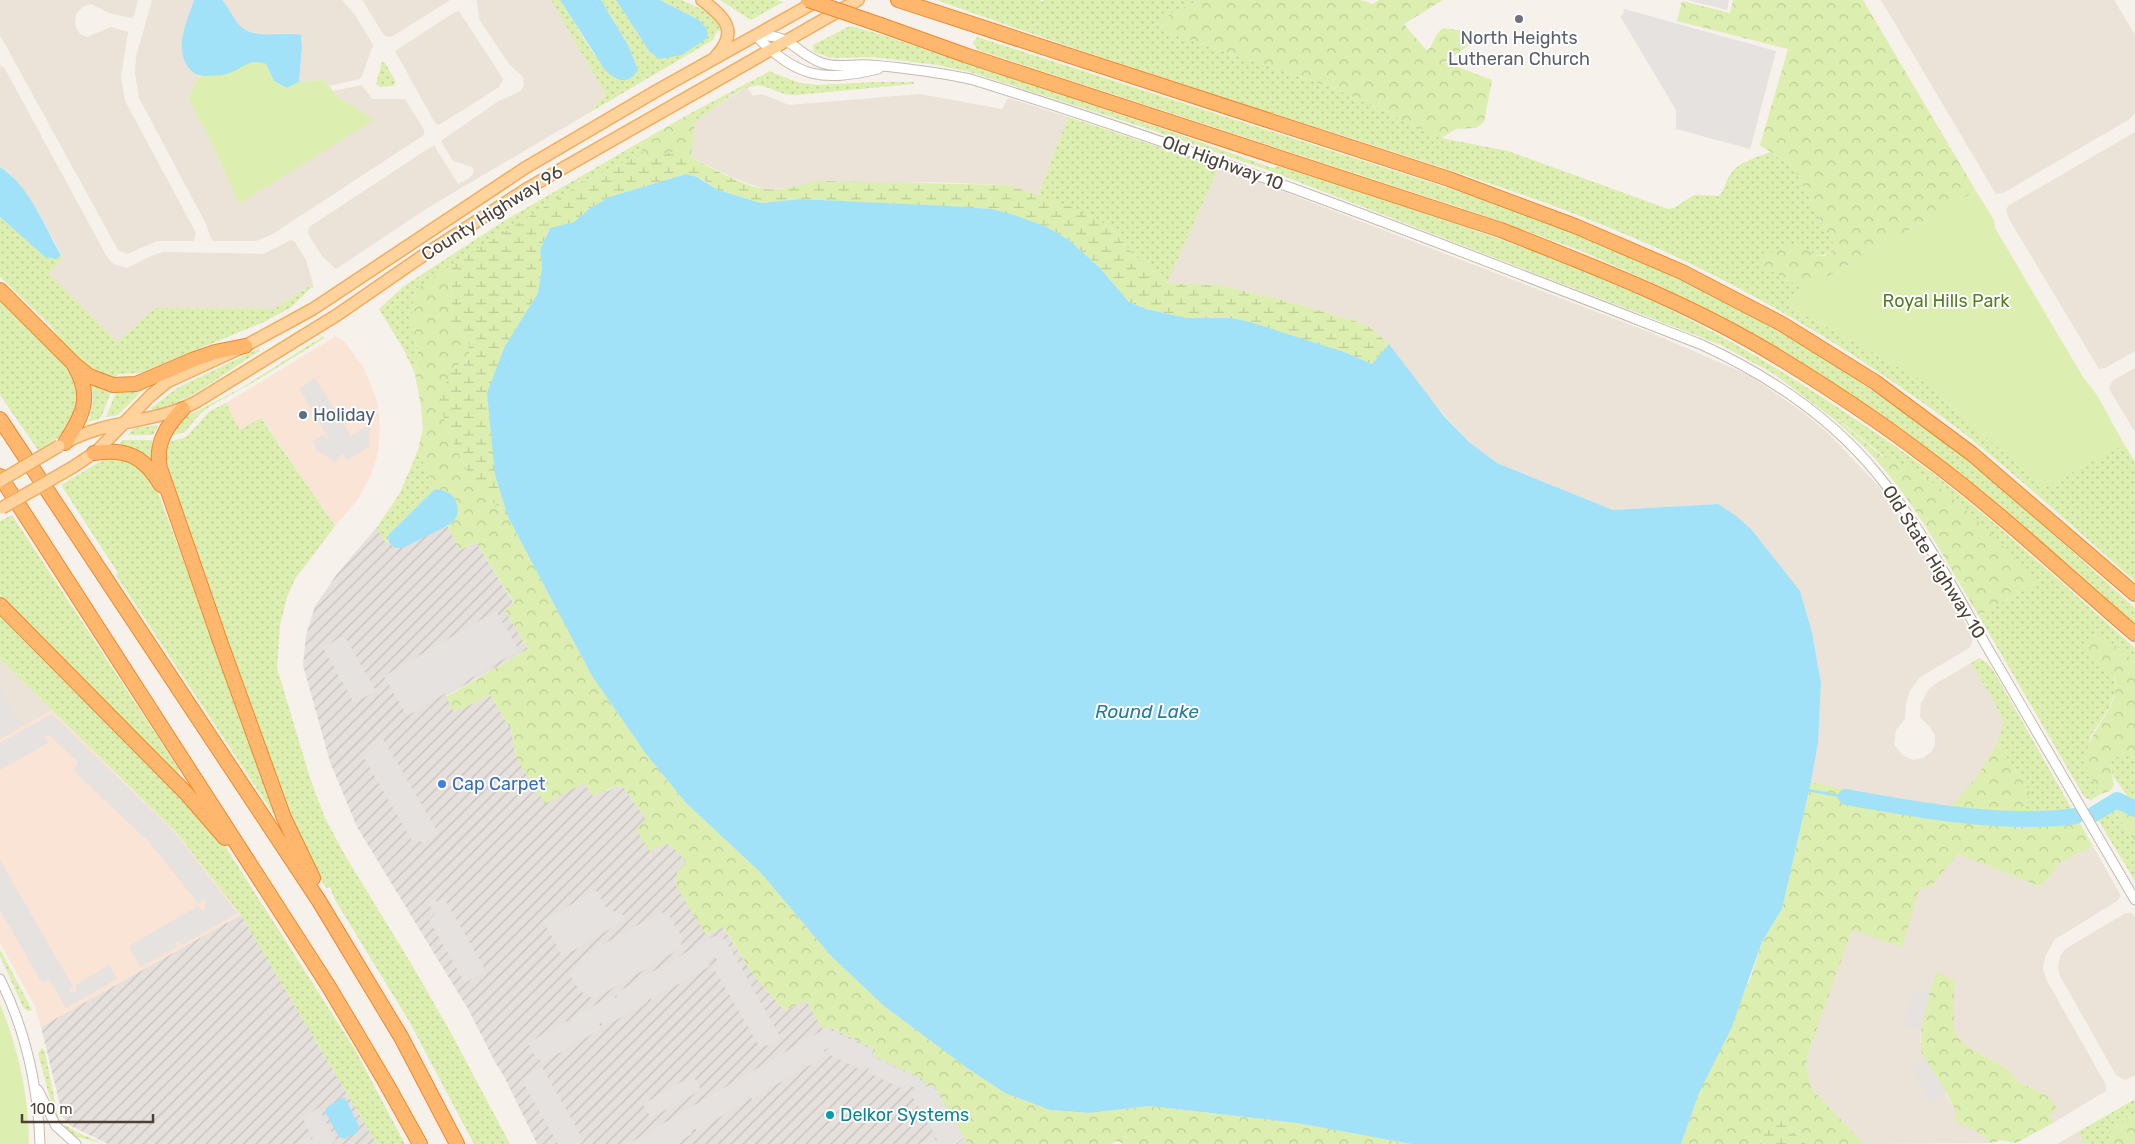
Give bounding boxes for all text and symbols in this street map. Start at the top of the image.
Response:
marker: North Heights Lutheran Church [1513,13,1525,25]
place label: North Heights Lutheran Church [1448,27,1590,70]
street label: Old Highway 10 [1159,131,1287,195]
street label: County Highway 96 [417,160,567,265]
park label: Royal Hills Park [1883,290,2010,312]
place label: Holiday [313,404,375,426]
marker: Holiday [297,409,309,421]
street label: Old State Highway 10 [1878,481,1990,643]
water label: Round Lake [1095,700,1199,723]
place label: Cap Carpet [452,773,546,795]
marker: Cap Carpet [436,778,448,790]
scale bar [22,1092,154,1124]
text: 100 m [30,1100,72,1118]
place label: Delkor Systems [840,1104,969,1126]
marker: Delkor Systems [824,1109,836,1121]

